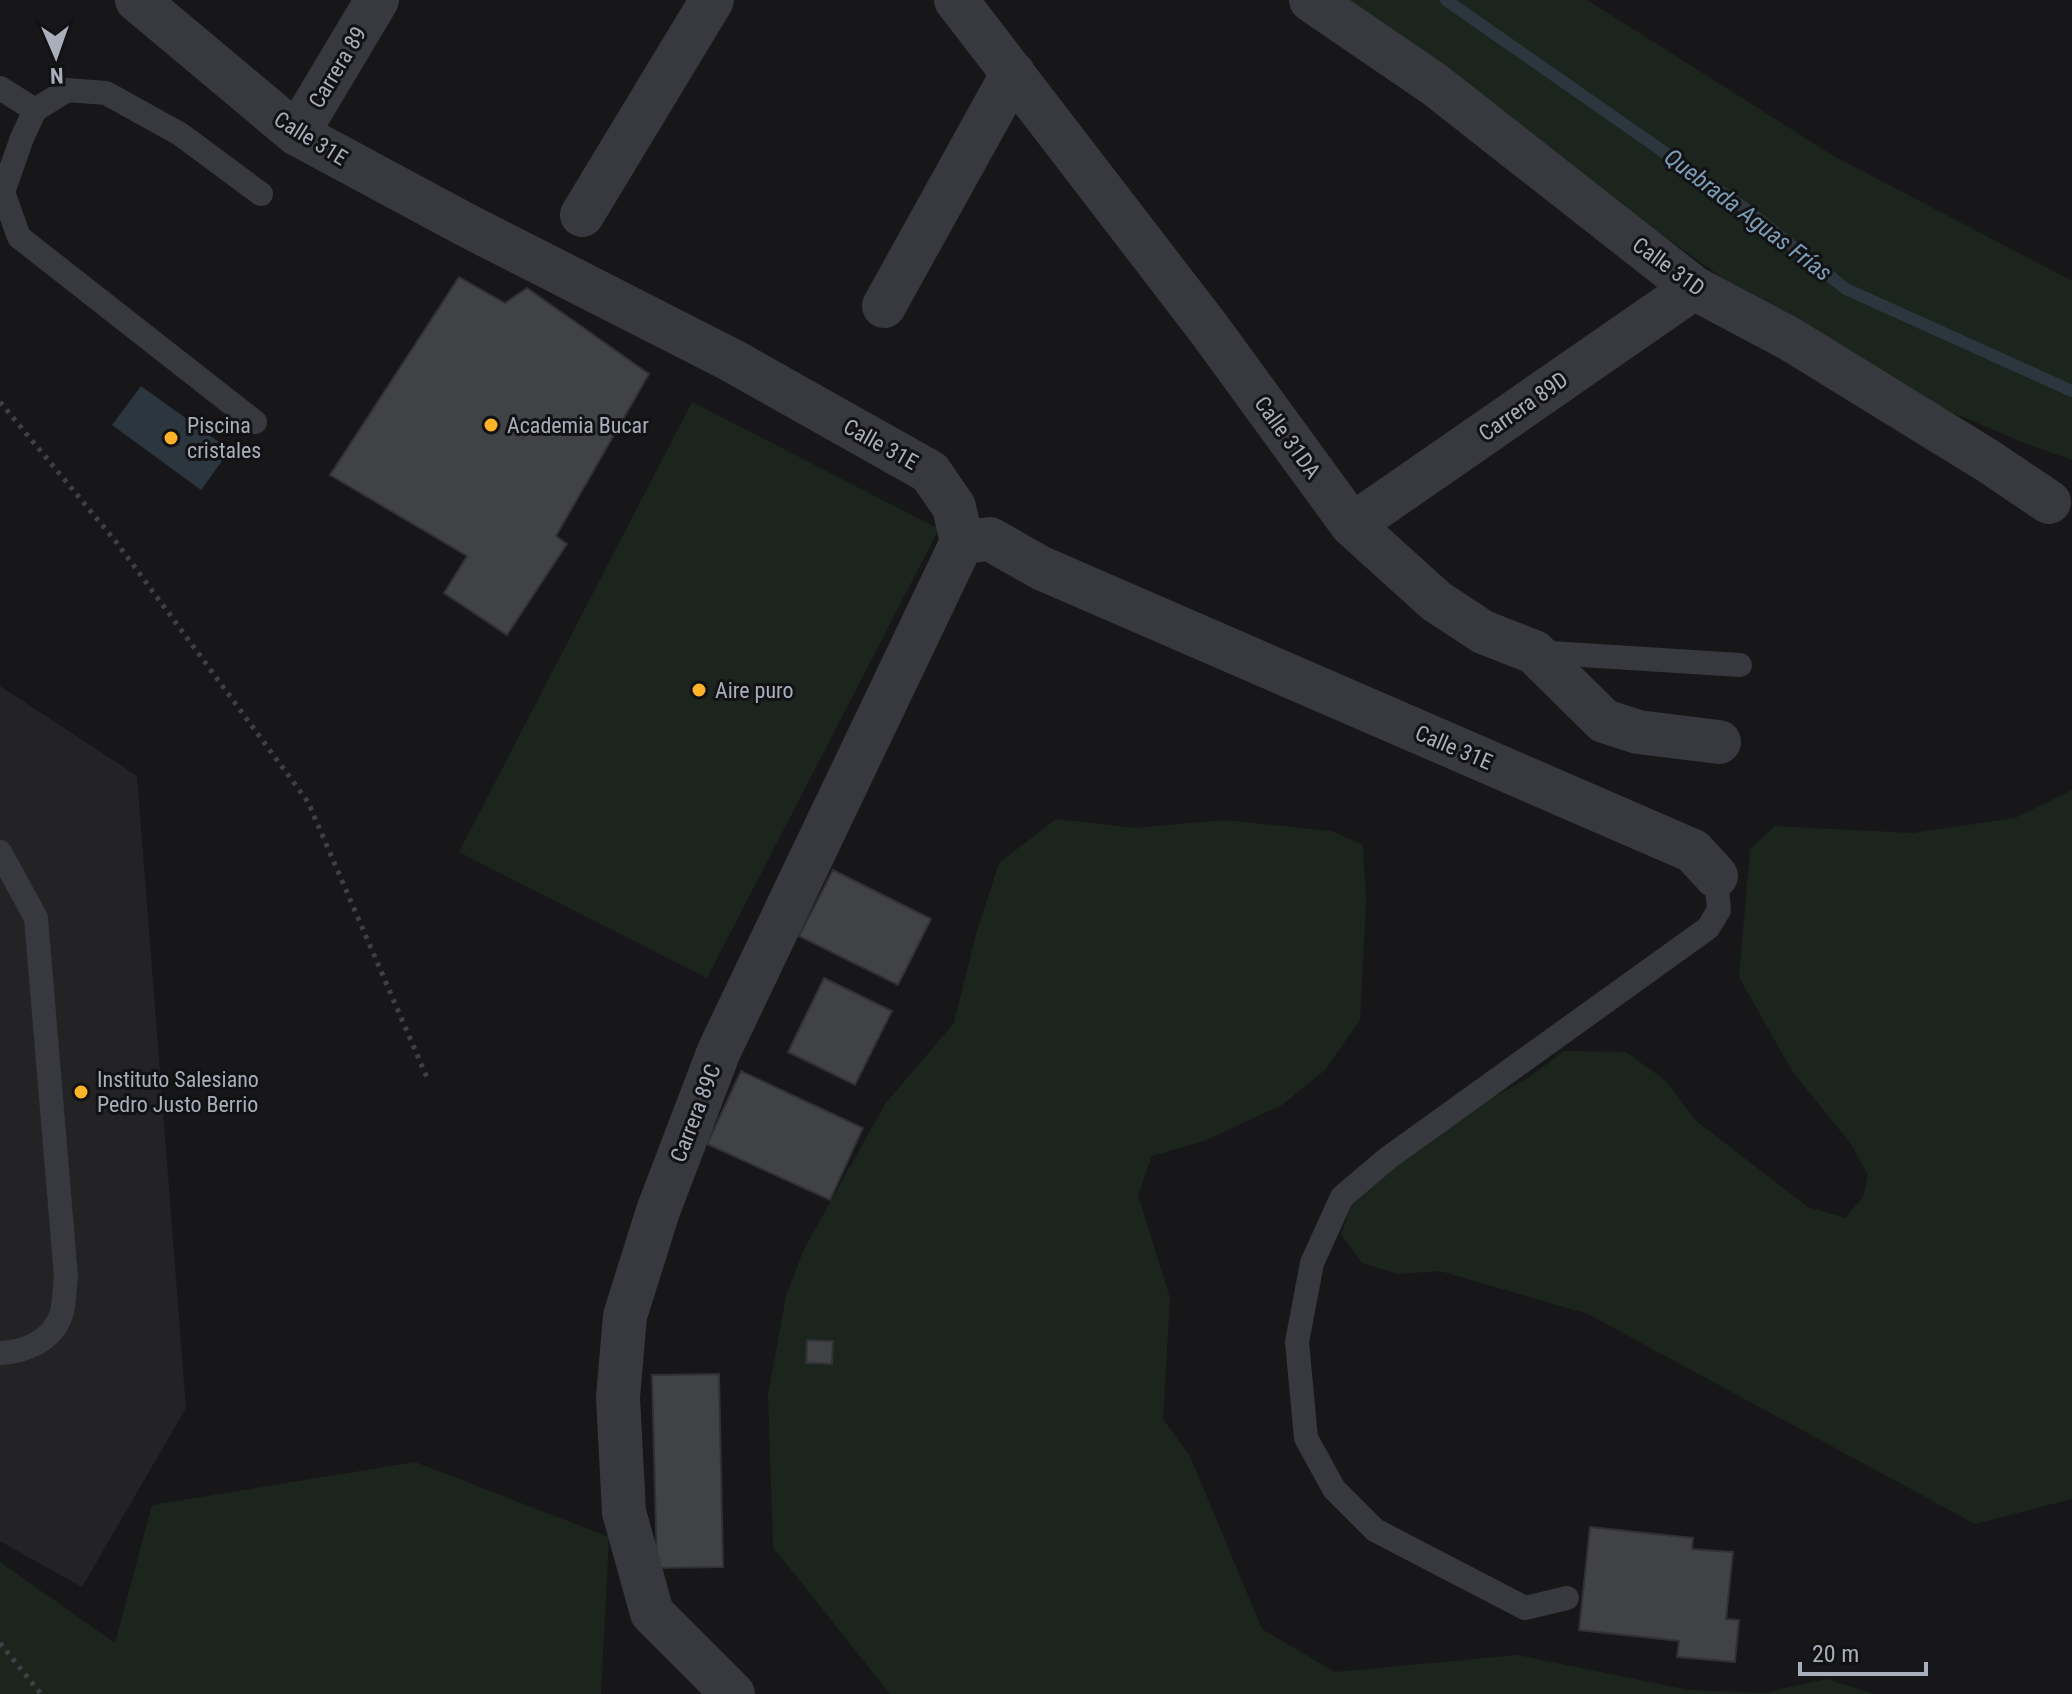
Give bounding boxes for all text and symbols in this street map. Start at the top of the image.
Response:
north arrow [16,16,96,96]
street label: Carrera 89 [304,22,371,112]
text: N [50,63,64,88]
street label: Calle 31E [270,106,352,171]
water label: Quebrada Aguas Frías [1659,143,1837,287]
street label: Calle 31D [1628,232,1710,301]
street label: Carrera 89D [1474,367,1573,446]
street label: Calle 31DA [1249,391,1326,483]
place label: Piscina cristales [187,413,261,463]
place label: Academia Bucar [507,413,649,438]
street label: Calle 31E [839,414,922,475]
marker: Academia Bucar [482,416,500,434]
marker: Piscina cristales [162,429,180,447]
place label: Aire puro [715,678,794,703]
marker: Aire puro [690,681,708,699]
street label: Calle 31E [1412,720,1496,775]
street label: Carrera 89C [665,1061,726,1166]
place label: Instituto Salesiano Pedro Justo Berrio [97,1067,259,1117]
marker: Instituto Salesiano Pedro Justo Berrio [72,1083,90,1101]
scale bar [1800,1626,1926,1676]
text: 20 m [1812,1640,1859,1668]

